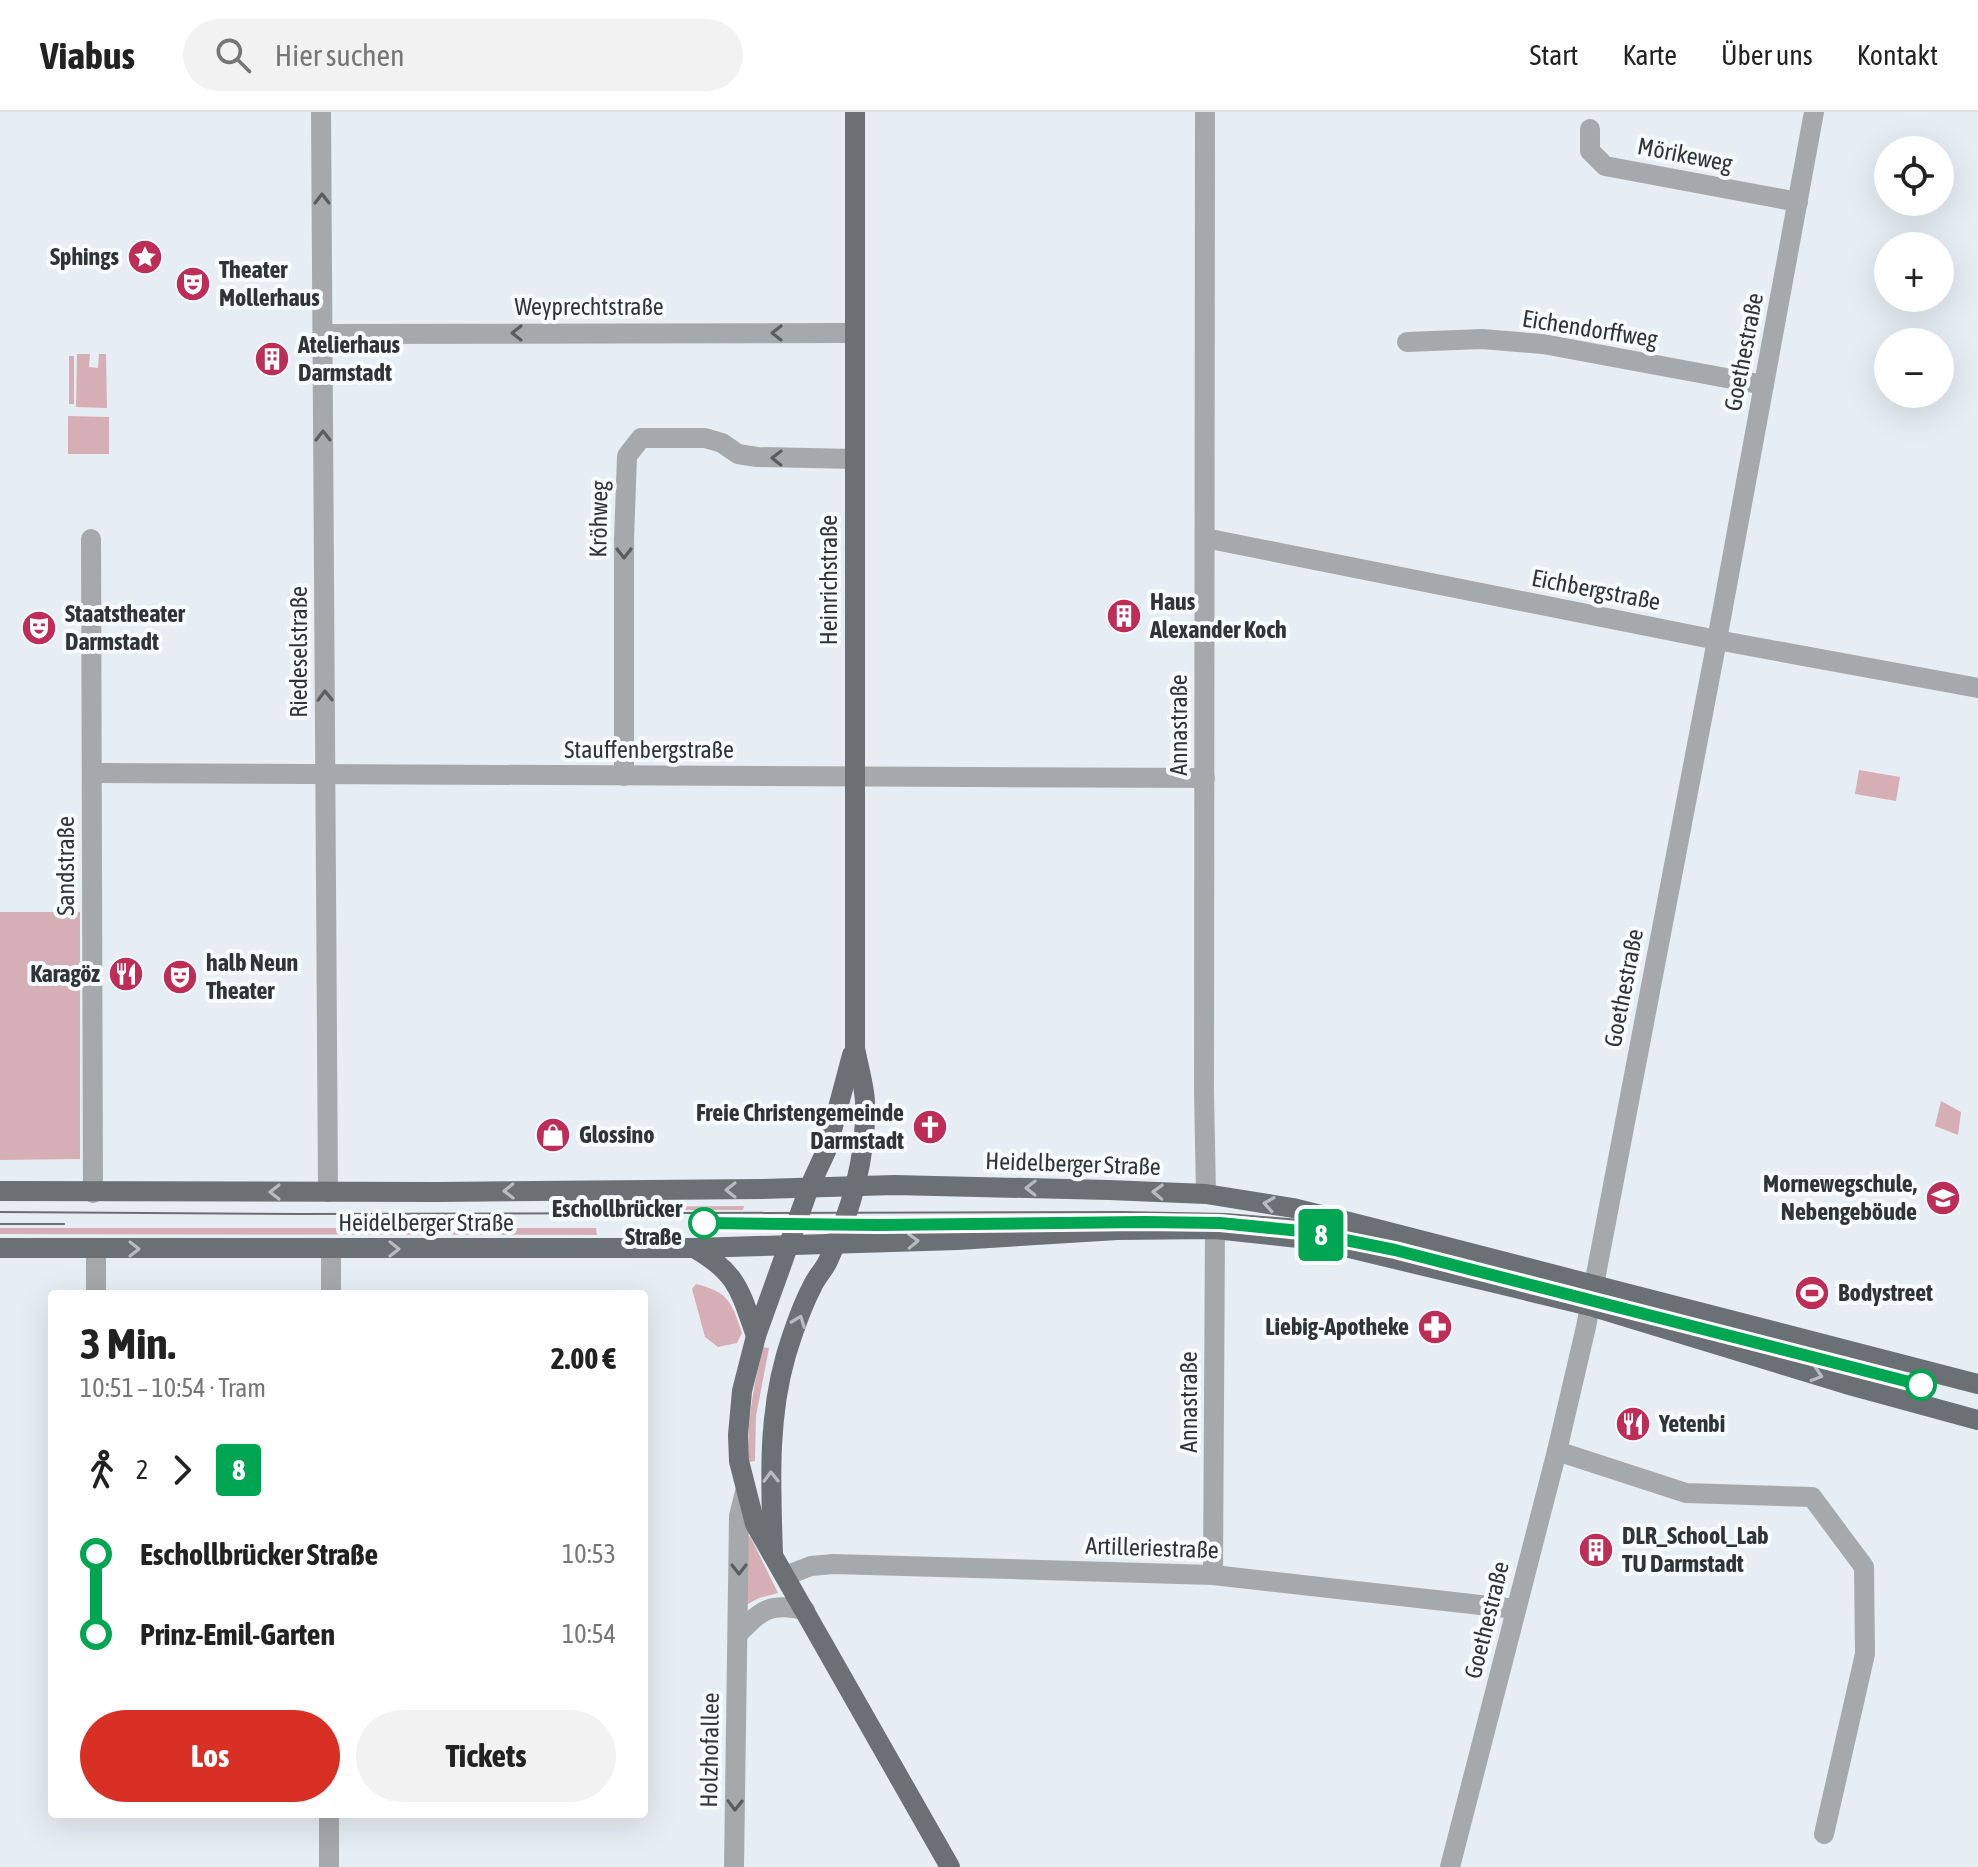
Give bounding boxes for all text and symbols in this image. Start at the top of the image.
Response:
search box [183,19,743,91]
icon: search [211,33,255,77]
text: Viabus [40,34,135,77]
text: Hier suchen [275,38,405,72]
text: Start [1529,39,1578,71]
text: Karte [1622,39,1677,71]
text: Über uns [1721,39,1813,71]
text: Kontakt [1857,39,1938,71]
street label: Mörikeweg [1635,132,1735,177]
map controls [1874,136,1954,408]
button: locate [1874,136,1954,216]
one-way arrow [313,192,331,205]
button: + [1874,232,1954,312]
place icon: Sphings [126,238,164,276]
place label: Sphings [50,243,120,270]
place label: Theater Mollerhaus [219,256,320,311]
theatre icon: Theater Mollerhaus [174,265,212,303]
street label: Goethestraße [1719,291,1768,413]
street label: Weyprechtstraße [514,293,664,320]
street label: Eichendorffweg [1521,304,1660,353]
one-way arrow [510,324,523,342]
one-way arrow [770,324,783,342]
button: − [1874,328,1954,408]
place label: Atelierhaus Darmstadt [297,331,401,386]
building icon: Atelierhaus Darmstadt [253,340,291,378]
one-way arrow [315,429,332,442]
one-way arrow [770,449,783,466]
street label: Kröhweg [584,480,613,558]
street label: Heinrichstraße [815,515,842,645]
one-way arrow [615,547,633,560]
street label: Eichbergstraße [1529,564,1663,615]
street label: Riedeselstraße [285,586,312,718]
place label: Haus Alexander Koch [1149,588,1287,643]
building icon: Haus Alexander Koch [1105,597,1143,635]
place label: Staatstheater Darmstadt [65,600,186,655]
theatre icon: Staatstheater Darmstadt [20,609,58,647]
street label: Annastraße [1165,674,1192,776]
one-way arrow [316,689,334,702]
street label: Stauffenbergstraße [564,736,734,763]
street label: Sandstraße [52,816,79,916]
street label: Goethestraße [1599,927,1648,1049]
place label: halb Neun Theater [206,949,298,1004]
restaurant icon: Karagöz [107,955,145,993]
theatre icon: halb Neun Theater [161,958,199,996]
place label: Karagöz [30,960,100,987]
place label: Freie Christengemeinde Darmstadt [696,1099,904,1154]
church icon: Freie Christengemeinde Darmstadt [911,1108,949,1146]
shop icon: Glossino [534,1116,572,1154]
place label: Glossino [579,1121,655,1148]
street label: Heidelberger Straße [985,1147,1161,1180]
place label: Mornewegschule, Nebengeböude [1763,1170,1917,1225]
school or university icon: Mornewegschule, Nebengeböude [1924,1179,1962,1217]
one-way arrow [1024,1180,1037,1197]
one-way arrow [724,1181,737,1198]
one-way arrow [268,1183,281,1201]
one-way arrow [502,1183,515,1200]
one-way arrow [1151,1183,1164,1200]
place label: Eschollbrücker Straße [552,1195,683,1250]
one-way arrow [1262,1196,1276,1213]
marker: Eschollbrücker Straße [689,1208,719,1238]
street label: Heidelberger Straße [338,1209,514,1236]
line badge: 8 [1295,1209,1347,1261]
text: 8 [1314,1219,1328,1251]
one-way arrow [907,1233,920,1250]
one-way arrow [128,1240,141,1258]
one-way arrow [388,1241,401,1258]
sports icon: Bodystreet [1793,1274,1831,1312]
place label: Bodystreet [1838,1279,1933,1306]
pharmacy icon: Liebig-Apotheke [1416,1308,1454,1346]
place label: Liebig-Apotheke [1265,1313,1409,1340]
one-way arrow [789,1315,806,1329]
text: 3 Min. [80,1318,175,1368]
text: 2.00 € [551,1341,616,1375]
street label: Annastraße [1175,1351,1202,1453]
one-way arrow [1810,1366,1823,1382]
unlabelled marker [1906,1370,1936,1400]
text: 10:51 – 10:54 · Tram [80,1373,266,1403]
restaurant icon: Yetenbi [1614,1405,1652,1443]
place label: Yetenbi [1658,1410,1725,1437]
icon: walk [80,1448,124,1492]
icon: forward [160,1448,204,1492]
text: 8 [232,1454,245,1486]
text: 2 [136,1455,148,1485]
one-way arrow [762,1470,779,1483]
place label: DLR_School_Lab TU Darmstadt [1622,1522,1769,1577]
building icon: DLR_School_Lab TU Darmstadt [1577,1531,1615,1569]
street label: Artilleriestraße [1085,1532,1219,1563]
text: Eschollbrücker Straße [140,1537,378,1571]
text: 10:53 [562,1539,616,1569]
street label: Goethestraße [1459,1559,1514,1681]
one-way arrow [730,1563,748,1576]
text: Prinz-Emil-Garten [140,1617,335,1651]
text: 10:54 [562,1619,616,1649]
street label: Holzhofallee [695,1692,724,1808]
button: Los [80,1710,340,1802]
button: Tickets [356,1710,616,1802]
one-way arrow [726,1799,744,1812]

